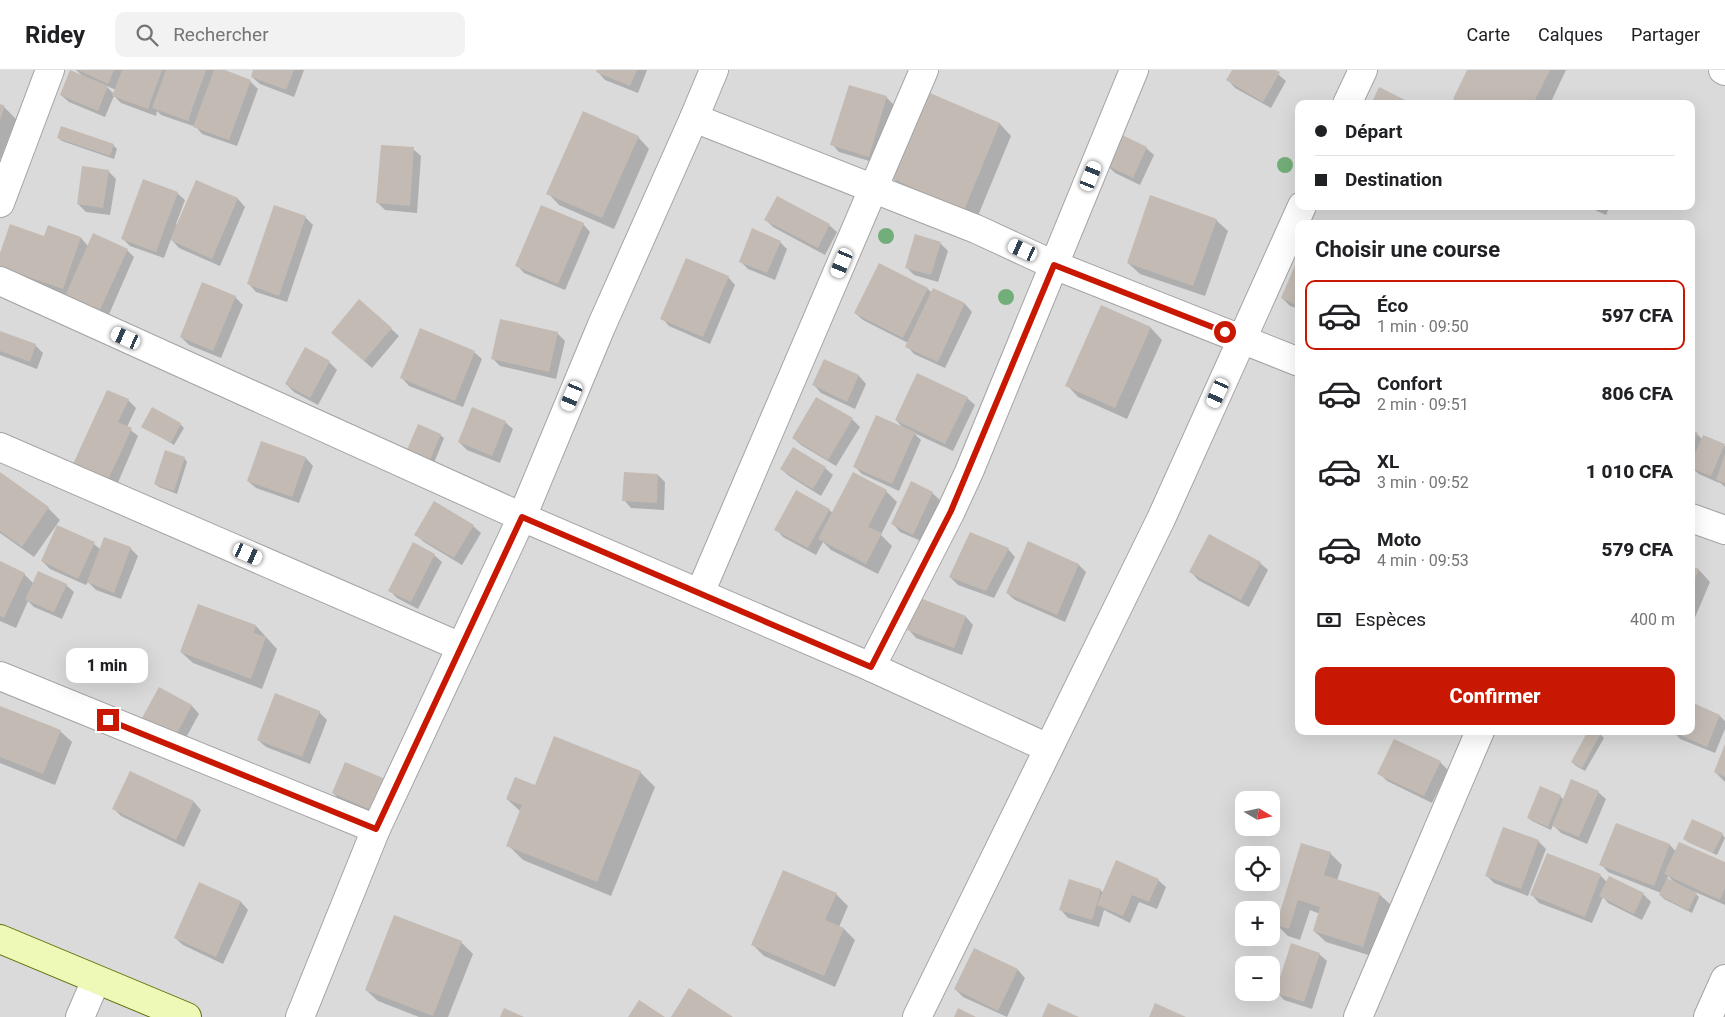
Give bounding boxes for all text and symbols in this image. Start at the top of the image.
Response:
search box [115,12,465,57]
text: Ridey [25,21,85,49]
icon: search [133,21,161,49]
text: Rechercher [173,23,269,46]
text: Carte [1467,24,1510,45]
text: Calques [1538,24,1603,45]
text: Partager [1631,24,1700,45]
text: Départ [1345,120,1402,143]
car [1078,159,1103,193]
text: Destination [1345,168,1442,191]
car [1006,237,1039,263]
text: Choisir une course [1315,237,1500,262]
car [829,246,854,280]
icon: car [1317,293,1362,338]
text: Éco [1377,294,1408,317]
text: 597 CFA [1601,304,1673,327]
text: 1 min · 09:50 [1377,317,1469,336]
route start [1214,321,1236,343]
car [109,325,142,351]
icon: car [1317,371,1362,416]
text: Confort [1377,372,1442,395]
car [1205,376,1230,410]
car [559,379,584,413]
text: 806 CFA [1601,382,1673,405]
text: 2 min · 09:51 [1377,395,1469,414]
icon: car [1317,449,1362,494]
text: XL [1377,450,1399,473]
text: 1 010 CFA [1586,460,1673,483]
text: 3 min · 09:52 [1377,473,1469,492]
icon: car [1317,527,1362,572]
text: Moto [1377,528,1421,551]
text: 579 CFA [1601,538,1673,561]
car [231,541,264,567]
text: 4 min · 09:53 [1377,551,1469,570]
icon: cash [1315,606,1343,634]
text: Espèces [1355,608,1426,631]
text: 400 m [1630,610,1675,629]
callout: 1 min [67,648,149,682]
text: 1 min [87,656,127,675]
button: Confirmer [1315,667,1675,725]
route end [97,709,119,731]
north arrow [1235,791,1280,836]
map controls [1235,791,1280,1001]
button: locate [1235,846,1280,891]
button: + [1235,901,1280,946]
button: − [1235,956,1280,1001]

